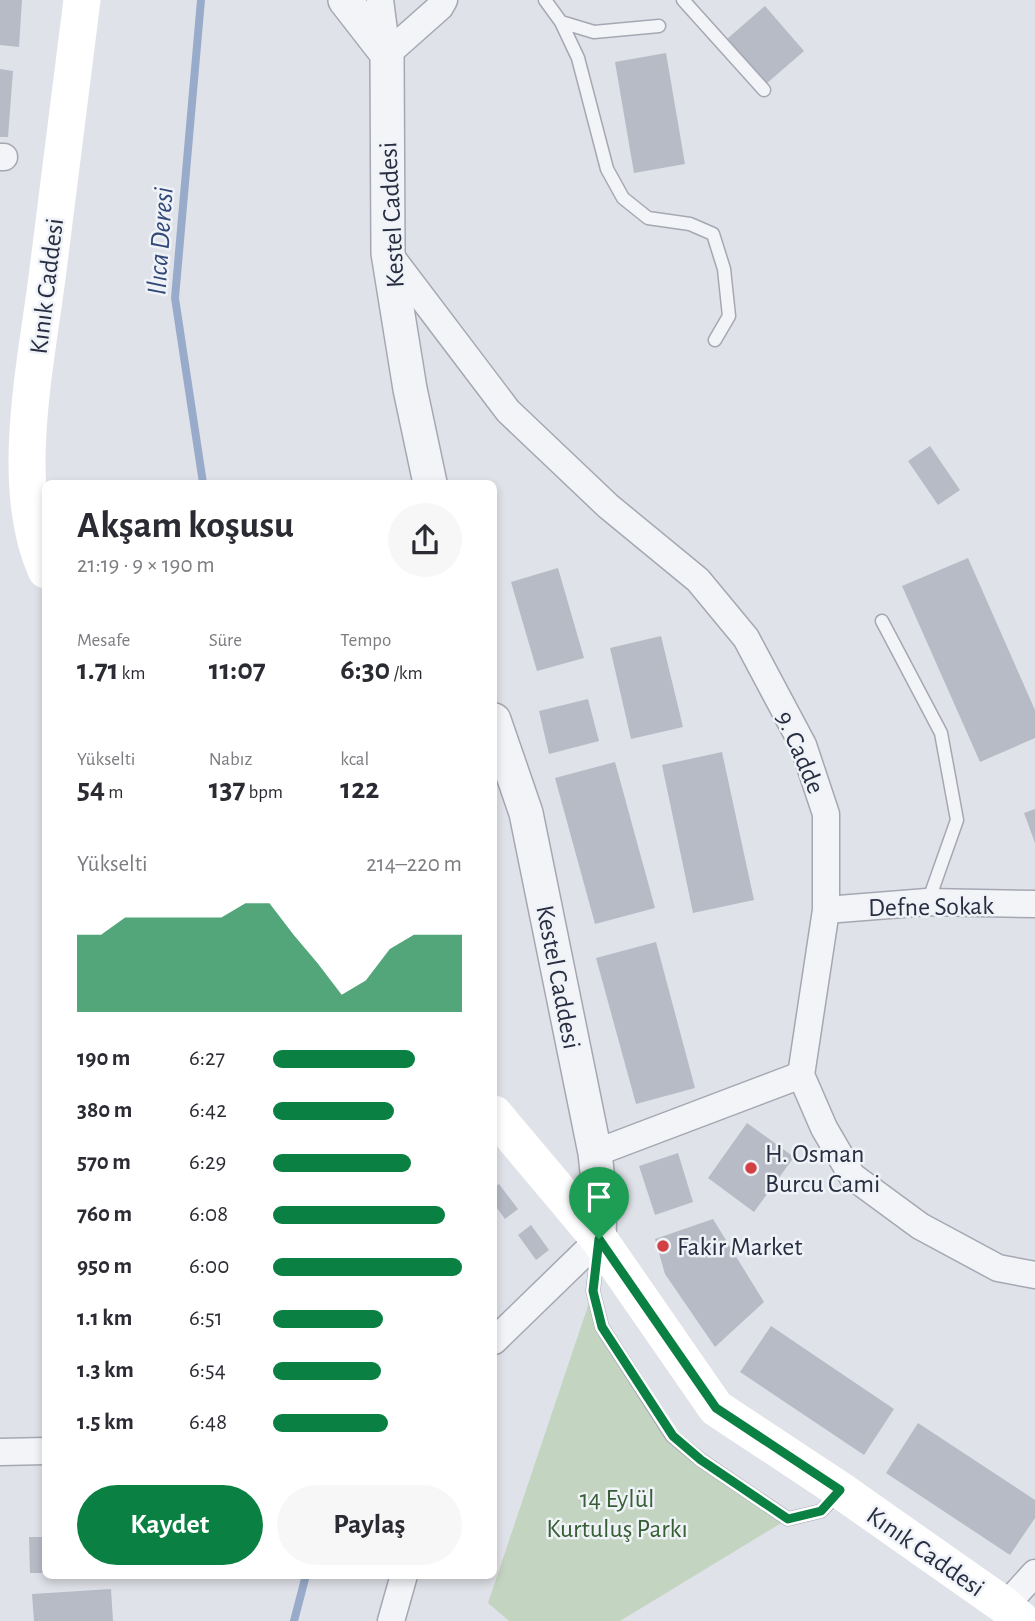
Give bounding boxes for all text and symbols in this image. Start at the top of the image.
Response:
street label: Kestel Caddesi [375,141,409,289]
water label: Ilıca Deresi [143,186,179,296]
street label: Kınık Caddesi [26,217,68,356]
button: share [388,503,462,577]
text: Akşam koşusu [77,507,294,545]
text: 21:19 · 9 × 190 m [77,554,215,577]
text: Mesafe [77,631,130,650]
text: Süre [209,631,242,650]
text: Tempo [340,631,391,650]
text: 1.71 [77,655,118,685]
text: 11:07 [209,655,266,685]
text: 6:30 [340,655,390,685]
text: km [118,664,145,683]
text: /km [390,664,423,683]
street label: 9. Cadde [771,707,829,797]
text: Yükselti [77,750,135,769]
text: Nabız [209,750,252,769]
text: kcal [340,750,369,769]
text: 54 [77,774,105,804]
text: 137 [209,774,245,804]
text: 122 [340,774,379,804]
text: m [105,783,123,802]
text: bpm [245,783,283,802]
text: Yükselti [77,853,148,876]
text: 214–220 m [366,853,462,876]
street label: Defne Sokak [868,893,994,921]
street label: Kestel Caddesi [531,903,585,1051]
text: 190 m [77,1047,130,1070]
text: 6:27 [189,1047,225,1070]
text: 380 m [77,1099,132,1122]
text: 6:42 [189,1099,227,1122]
place label: H. Osman Burcu Cami [765,1141,880,1197]
text: 570 m [77,1151,131,1174]
text: 6:29 [189,1151,226,1174]
marker: H. Osman Burcu Cami [743,1160,759,1176]
pin [569,1167,629,1239]
icon: arrive [580,1178,618,1216]
text: 760 m [77,1203,132,1226]
text: 6:08 [189,1203,228,1226]
place label: Fakir Market [677,1234,803,1260]
marker: Fakir Market [655,1238,671,1254]
text: 950 m [77,1255,132,1278]
text: 6:00 [189,1255,229,1278]
text: 1.1 km [77,1307,132,1330]
text: 6:51 [189,1307,223,1330]
text: 1.3 km [77,1359,134,1382]
text: 6:54 [189,1359,226,1382]
text: 1.5 km [77,1411,134,1434]
text: 6:48 [189,1411,227,1434]
button: Kaydet [77,1485,263,1565]
button: Paylaş [277,1485,462,1565]
park label: 14 Eylül Kurtuluş Parkı [546,1486,688,1542]
street label: Kınık Caddesi [862,1502,989,1602]

